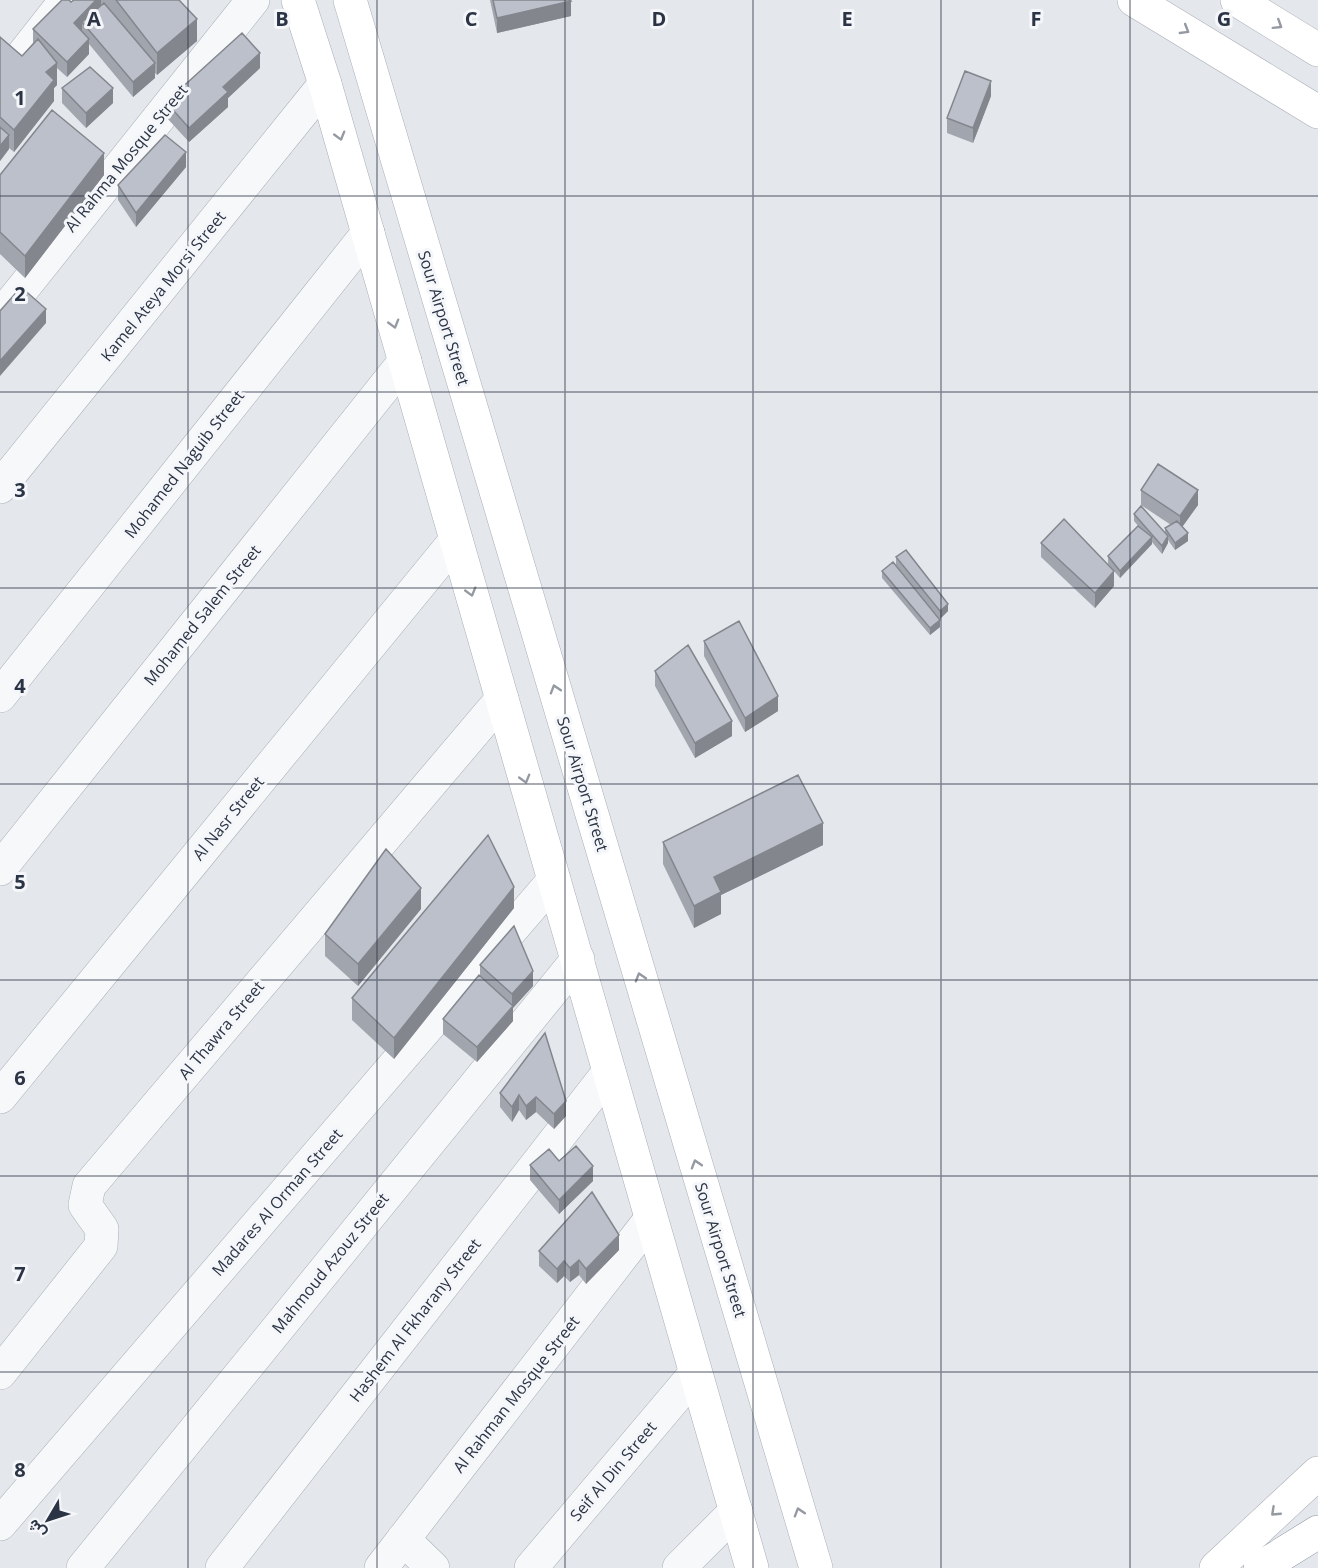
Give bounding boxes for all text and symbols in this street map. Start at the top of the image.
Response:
text: A [87,5,101,32]
text: B [275,5,289,32]
text: C [465,5,478,32]
text: D [652,5,666,32]
text: E [841,5,853,32]
text: F [1031,5,1041,32]
text: G [1217,5,1231,32]
one-way arrow [1272,17,1282,29]
one-way arrow [1179,22,1189,34]
street label: Al Rahma Mosque Street [60,79,193,236]
text: 1 [14,84,26,111]
one-way arrow [333,130,345,141]
street label: Kamel Ateya Morsi Street [95,206,231,366]
street label: Sour Airport Street [413,248,475,388]
text: 2 [14,280,26,307]
one-way arrow [387,318,399,329]
street label: Mohamed Naguib Street [119,385,249,543]
text: 3 [14,476,26,503]
street label: Mohamed Salem Street [138,540,266,690]
one-way arrow [464,586,476,597]
text: 4 [14,672,26,699]
one-way arrow [550,685,562,695]
street label: Sour Airport Street [552,714,614,854]
street label: Al Nasr Street [187,771,269,865]
one-way arrow [518,773,530,784]
text: 5 [14,868,26,895]
one-way arrow [635,972,647,983]
street label: Al Thawra Street [173,976,269,1084]
text: 6 [14,1064,26,1091]
street label: Madares Al Orman Street [207,1123,347,1281]
one-way arrow [691,1159,703,1170]
street label: Sour Airport Street [690,1180,752,1320]
street label: Mahmoud Azouz Street [266,1188,394,1338]
street label: Hashem Al Fkharany Street [344,1233,486,1406]
text: 7 [14,1260,26,1287]
street label: Al Rahman Mosque Street [448,1311,584,1477]
street label: Seif Al Din Street [565,1416,661,1526]
text: 8 [14,1456,26,1483]
north arrow [18,1490,78,1550]
one-way arrow [1271,1505,1282,1516]
one-way arrow [794,1507,806,1518]
text: ش [22,1515,51,1544]

